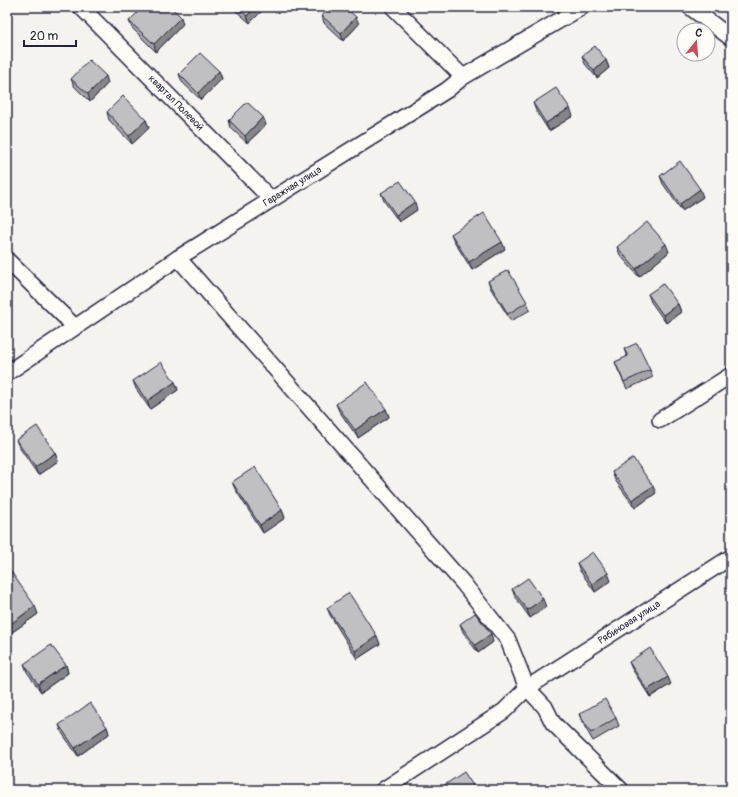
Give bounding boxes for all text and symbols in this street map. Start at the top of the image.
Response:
scale bar [24,22,76,48]
north arrow [676,22,716,62]
text: С [694,26,704,40]
text: 20 m [30,29,59,44]
street label: квартал Полевой [146,73,206,133]
street label: Гаражная улица [261,164,324,209]
street label: Рябиновая улица [596,598,663,647]

